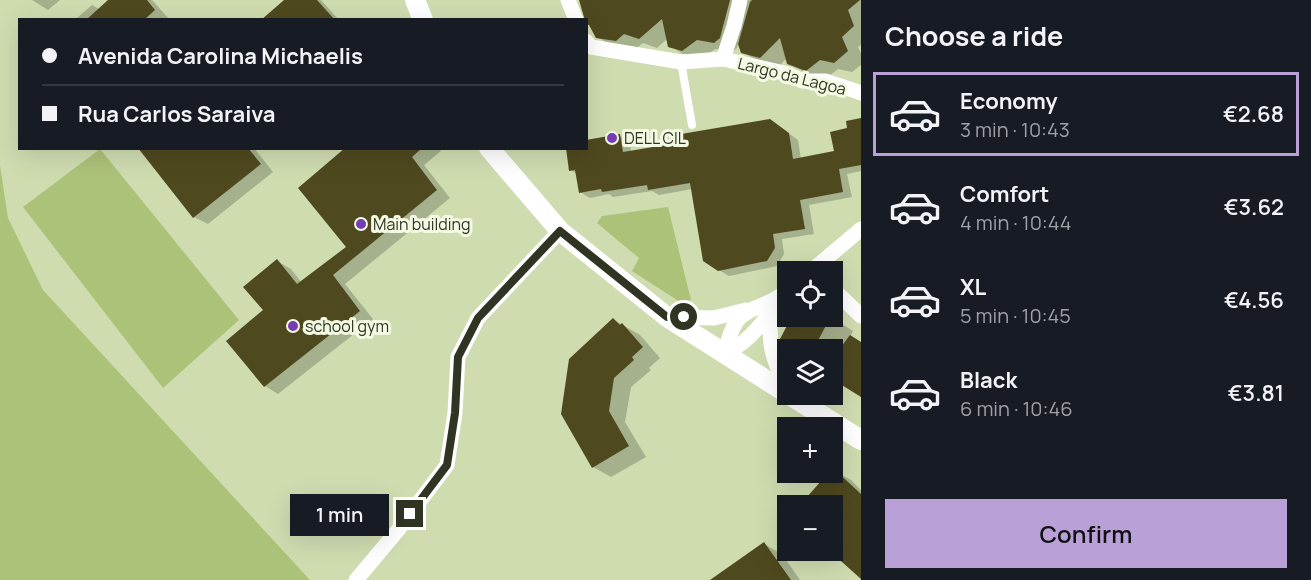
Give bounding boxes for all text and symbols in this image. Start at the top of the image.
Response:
text: Choose a ride [885,17,1063,54]
text: Avenida Carolina Michaelis [78,41,363,71]
street label: Largo da Lagoa [735,52,849,100]
text: Economy [960,86,1058,116]
icon: car [888,87,942,141]
text: Rua Carlos Saraiva [78,99,276,129]
text: €2.68 [1223,99,1284,129]
text: 3 min · 10:43 [960,116,1070,143]
place label: DELL CIL [624,127,686,149]
marker: DELL CIL [605,131,619,145]
text: Comfort [960,179,1049,209]
icon: car [888,180,942,234]
text: €3.62 [1224,192,1284,222]
text: 4 min · 10:44 [960,209,1072,236]
place label: Main building [373,213,470,235]
marker: Main building [354,217,368,231]
map controls [777,261,843,561]
button: locate [777,261,843,327]
text: XL [960,272,986,302]
icon: car [888,273,942,327]
text: €4.56 [1224,285,1284,315]
text: 5 min · 10:45 [960,302,1071,329]
route start [670,303,697,330]
place label: school gym [305,315,389,337]
marker: school gym [286,319,300,333]
button: layers [777,339,843,405]
text: Black [960,365,1017,395]
icon: car [888,366,942,420]
text: €3.81 [1228,378,1284,408]
text: 6 min · 10:46 [960,395,1073,422]
button: + [777,417,843,483]
callout: 1 min [290,493,389,535]
button: − [777,495,843,561]
button: Confirm [885,499,1287,568]
route end [396,500,423,527]
text: 1 min [316,501,363,528]

